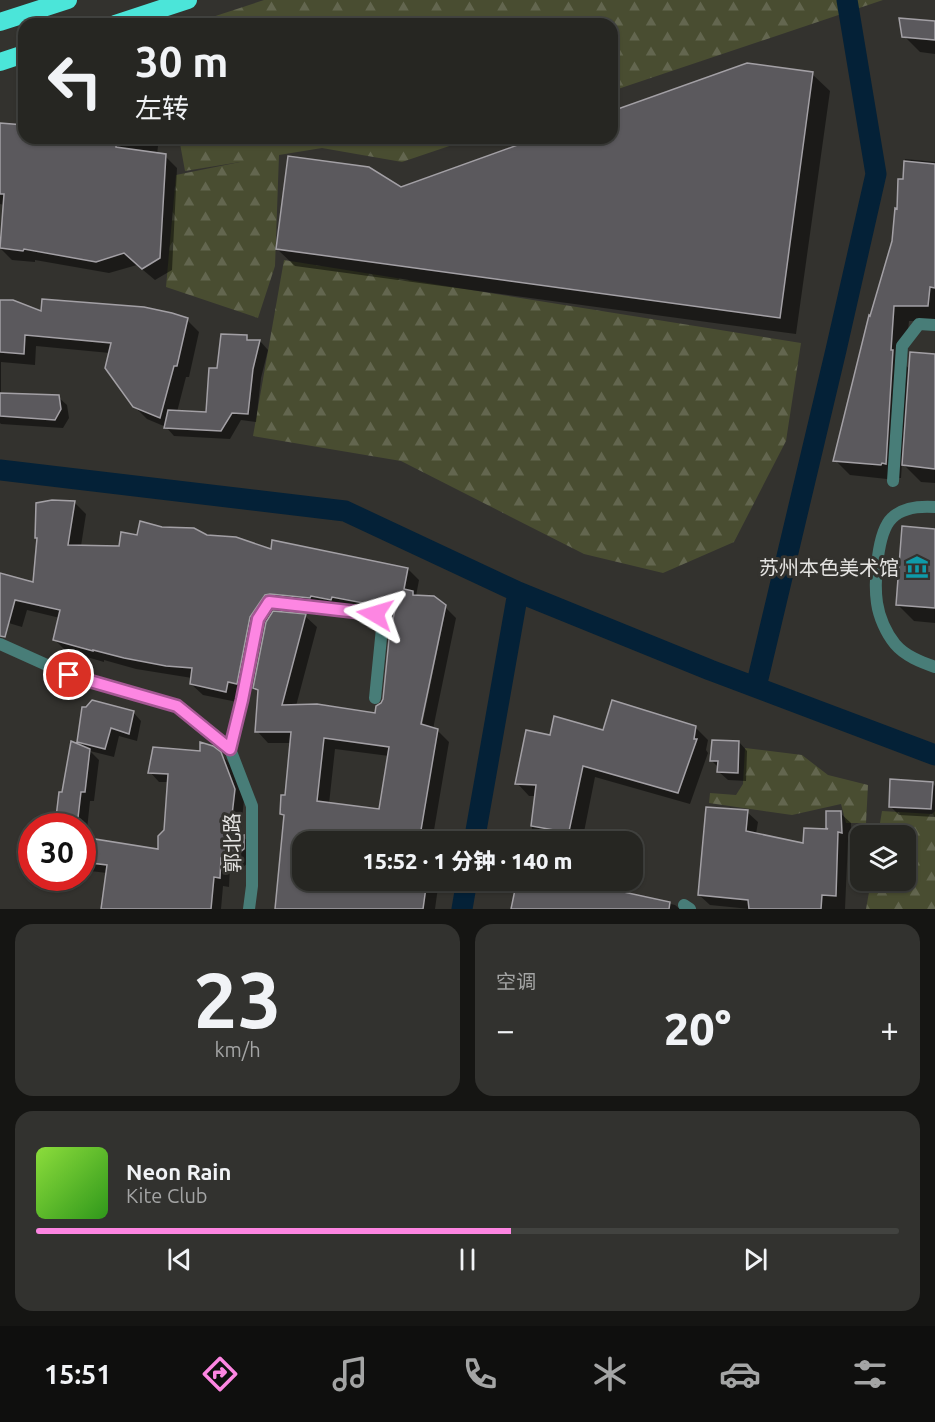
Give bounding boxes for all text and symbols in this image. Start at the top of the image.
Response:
text: 30 m [135,38,229,85]
icon: left [36,42,114,120]
text: 左转 [135,93,189,123]
museum icon: 苏州本色美术馆 [904,554,930,580]
place label: 苏州本色美术馆 [759,556,899,579]
position arrow [343,582,407,646]
pin [43,649,94,700]
icon: arrive [52,658,85,691]
speed limit sign: 30 [18,813,96,891]
street label: 郭北路 [220,813,244,873]
map controls [850,825,916,891]
button: layers [850,825,916,891]
text: 15:52 · 1 分钟 · 140 m [362,848,573,873]
text: 23 [194,955,281,1043]
text: 空调 [496,970,536,993]
text: 20° [664,1003,731,1054]
text: − [496,1011,515,1048]
text: + [880,1011,899,1048]
text: km/h [214,1038,261,1061]
text: Neon Rain [126,1159,231,1184]
text: Kite Club [126,1184,208,1207]
icon: previous [163,1243,196,1276]
icon: pause [451,1243,484,1276]
icon: next [739,1243,772,1276]
icon: directions [199,1353,241,1395]
icon: music [329,1353,371,1395]
icon: phone [459,1353,501,1395]
icon: climate [589,1353,631,1395]
icon: car [719,1353,761,1395]
icon: filters [849,1353,891,1395]
text: 15:51 [44,1359,112,1389]

